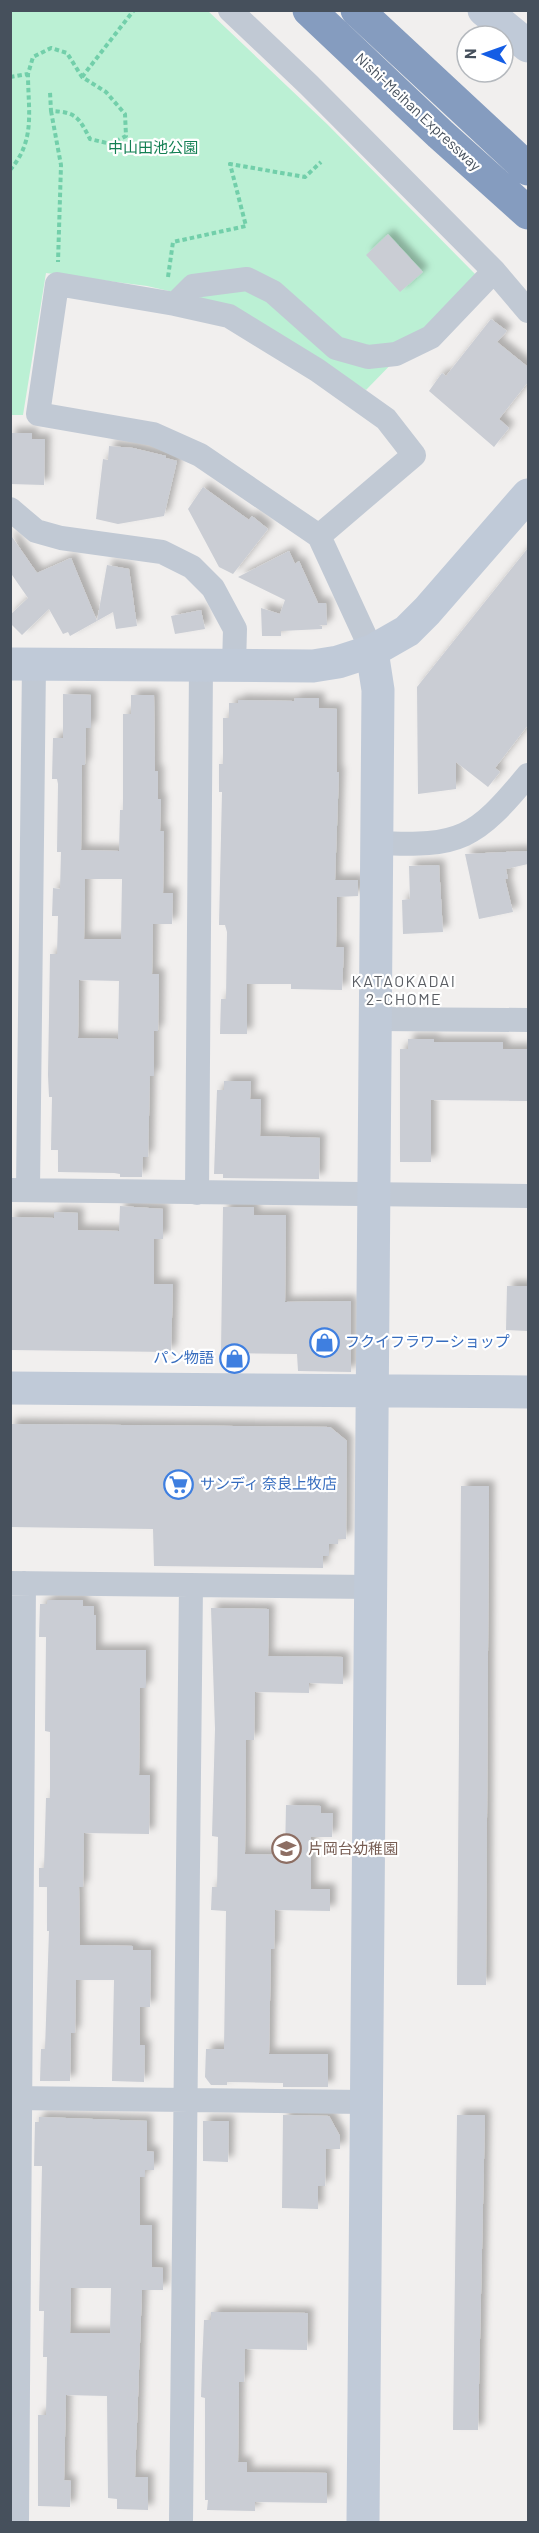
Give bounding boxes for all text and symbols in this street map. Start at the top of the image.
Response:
north arrow [455,24,515,84]
street label: Nishi-Meihan Expressway [352,49,484,175]
park label: 中山田池公園 [108,138,198,156]
district label: KATAOKADAI 2-CHOME [352,971,456,1008]
shop icon: フクイフラワーショップ [308,1326,340,1358]
place label: フクイフラワーショップ [345,1332,510,1350]
shop icon: パン物語 [219,1342,251,1374]
place label: パン物語 [153,1348,214,1366]
supermarket icon: サンディ 奈良上牧店 [163,1468,195,1500]
place label: サンディ 奈良上牧店 [200,1474,337,1492]
school or university icon: 片岡台幼稚園 [271,1833,303,1865]
place label: 片岡台幼稚園 [308,1839,398,1857]

